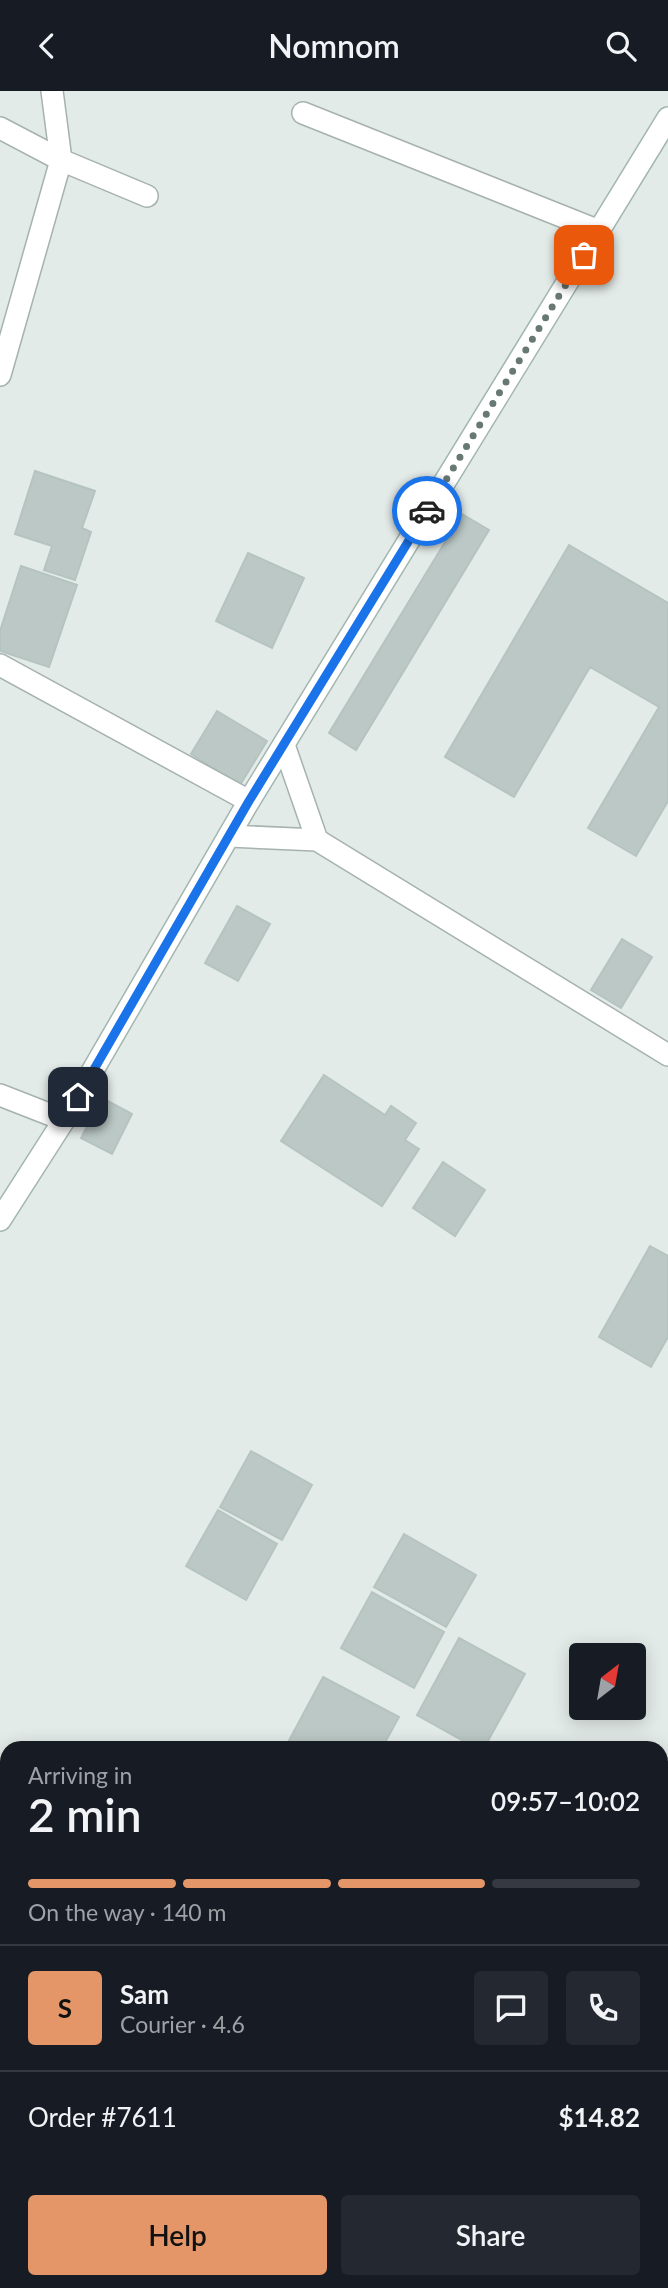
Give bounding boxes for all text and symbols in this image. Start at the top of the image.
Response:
text: Nomnom [268,26,400,65]
icon: back [28,27,66,65]
icon: search [602,27,640,65]
pin [554,225,614,285]
icon: bag [565,236,603,274]
courier [392,476,462,546]
icon: car [408,492,446,530]
pin [48,1067,108,1127]
icon: home [59,1078,97,1116]
north arrow [569,1643,646,1720]
map controls [569,1643,646,1720]
text: Arriving in [28,1761,132,1789]
text: 09:57–10:02 [491,1785,640,1817]
text: 2 min [28,1787,142,1842]
text: On the way · 140 m [28,1898,227,1926]
button: chat [474,1971,548,2045]
button: phone [566,1971,640,2045]
text: Sam [120,1978,169,2010]
text: S [58,1992,72,2024]
text: Courier · 4.6 [120,2010,245,2038]
text: Order #7611 [28,2101,177,2133]
text: $14.82 [558,2101,640,2133]
button: Help [28,2195,327,2275]
button: Share [341,2195,640,2275]

